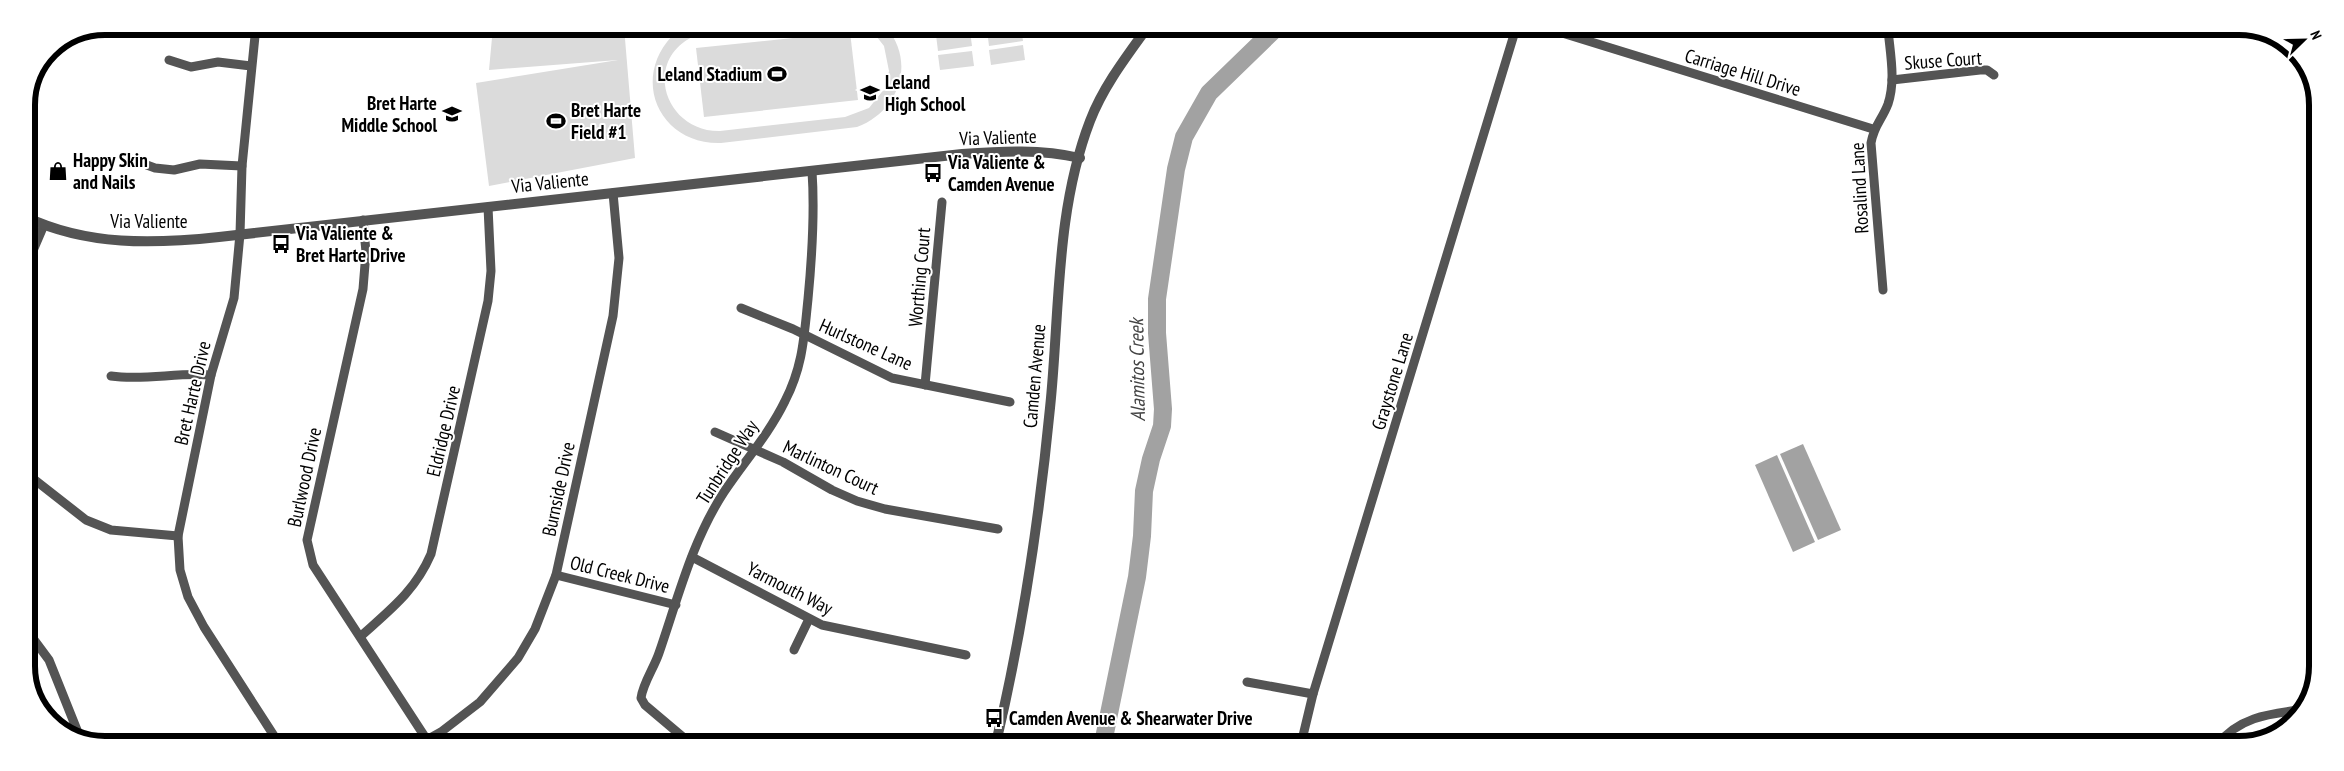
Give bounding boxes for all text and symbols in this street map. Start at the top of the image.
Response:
north arrow [2279,15,2329,65]
text: N [2306,28,2326,42]
street label: Carriage Hill Drive [1682,43,1804,101]
street label: Skuse Court [1903,45,1983,75]
place label: Leland Stadium [657,62,762,86]
sports icon: Leland Stadium [766,63,788,85]
place label: Leland High School [885,70,966,116]
school or university icon: Leland High School [859,82,881,104]
place label: Bret Harte Middle School [342,91,437,137]
place label: Bret Harte Field #1 [571,98,641,144]
school or university icon: Bret Harte Middle School [441,103,463,125]
sports icon: Bret Harte Field #1 [545,110,567,132]
street label: Via Valiente [958,124,1037,150]
street label: Rosalind Lane [1845,142,1873,234]
place label: Happy Skin and Nails [73,148,148,194]
place label: Via Valiente & Camden Avenue [947,150,1055,196]
shop icon: Happy Skin and Nails [47,160,69,182]
bus stop icon: Via Valiente & Camden Avenue [922,162,944,184]
street label: Via Valiente [509,166,590,198]
street label: Via Valiente [109,209,188,233]
place label: Via Valiente & Bret Harte Drive [295,221,406,267]
street label: Worthing Court [903,226,935,328]
bus stop icon: Via Valiente & Bret Harte Drive [270,233,292,255]
street label: Hurlstone Lane [816,313,916,375]
water label: Alamitos Creek [1123,316,1151,422]
street label: Camden Avenue [1017,323,1051,429]
street label: Graystone Lane [1366,329,1418,433]
street label: Bret Harte Drive [168,338,216,447]
street label: Eldridge Drive [421,383,465,479]
street label: Tunbridge Way [691,415,764,509]
street label: Burlwood Drive [282,425,326,529]
street label: Marlinton Court [779,434,883,500]
street label: Burnside Drive [536,439,580,538]
street label: Old Creek Drive [568,550,672,598]
street label: Yarmouth Way [743,556,838,620]
place label: Camden Avenue & Shearwater Drive [1009,706,1253,730]
bus stop icon: Camden Avenue & Shearwater Drive [983,707,1005,729]

